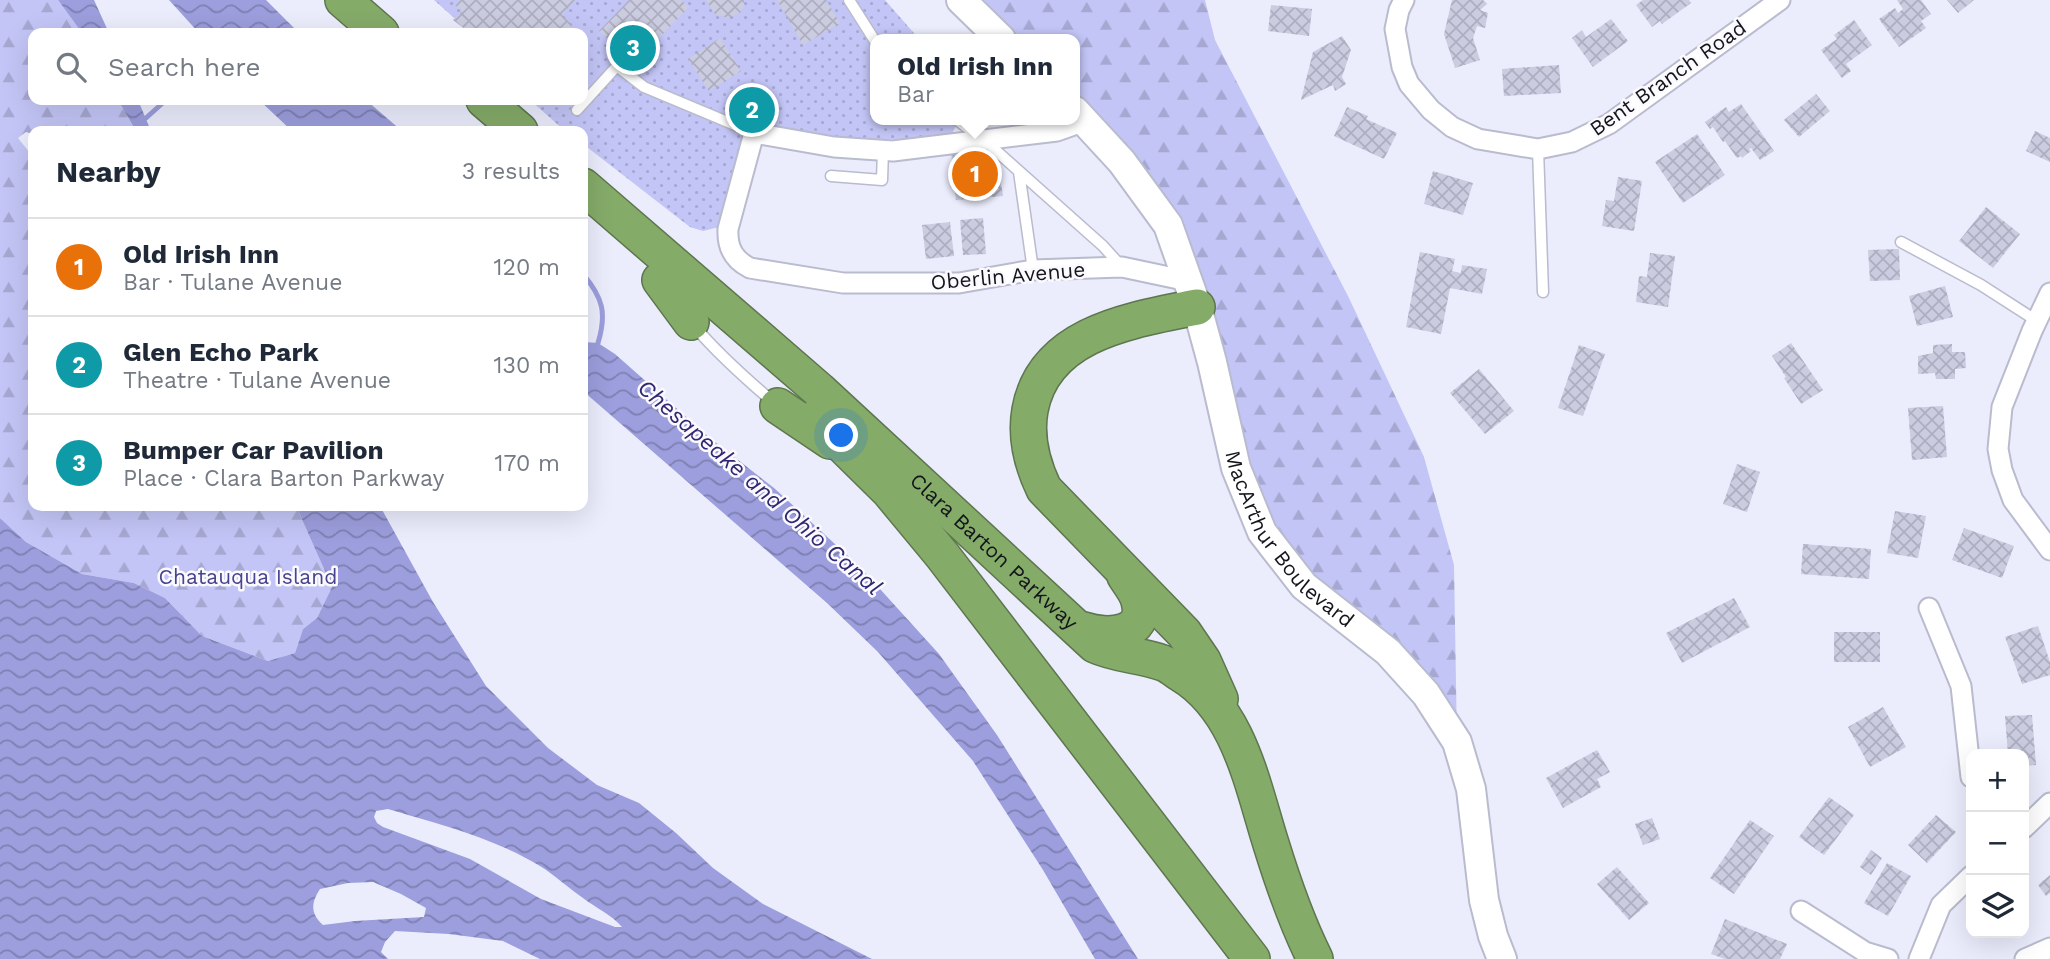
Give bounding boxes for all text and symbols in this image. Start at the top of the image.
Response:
street label: Bent Branch Road [1585,14,1751,141]
pin: 3 [610,22,656,74]
search box [28,28,588,105]
popup [870,34,1080,125]
icon: search [52,48,90,86]
text: Old Irish Inn [897,51,1053,81]
text: Search here [108,52,260,82]
text: Bar [897,81,934,108]
pin: 2 [729,84,775,136]
pin: 1 [952,148,998,200]
text: Nearby [56,154,161,189]
text: 3 results [462,158,560,185]
text: Old Irish Inn [123,239,279,269]
text: 1 [74,254,84,281]
text: 120 m [494,254,560,281]
street label: Oberlin Avenue [930,256,1086,295]
text: Bar · Tulane Avenue [123,269,343,296]
text: Glen Echo Park [123,337,319,367]
text: 2 [72,352,86,379]
text: 130 m [494,352,560,379]
text: Theatre · Tulane Avenue [123,367,391,394]
water label: Chesapeake and Ohio Canal [632,374,887,601]
your location [824,418,858,452]
text: Bumper Car Pavilion [123,435,384,465]
street label: MacArthur Boulevard [1220,448,1359,632]
text: 3 [72,450,86,477]
text: 170 m [495,450,560,477]
text: Place · Clara Barton Parkway [123,465,444,492]
street label: Clara Barton Parkway [905,468,1083,635]
park label: Chatauqua Island [159,564,337,589]
map controls [1966,749,2029,938]
button: + [1966,749,2029,812]
button: − [1966,812,2029,875]
button: layers [1966,875,2029,938]

